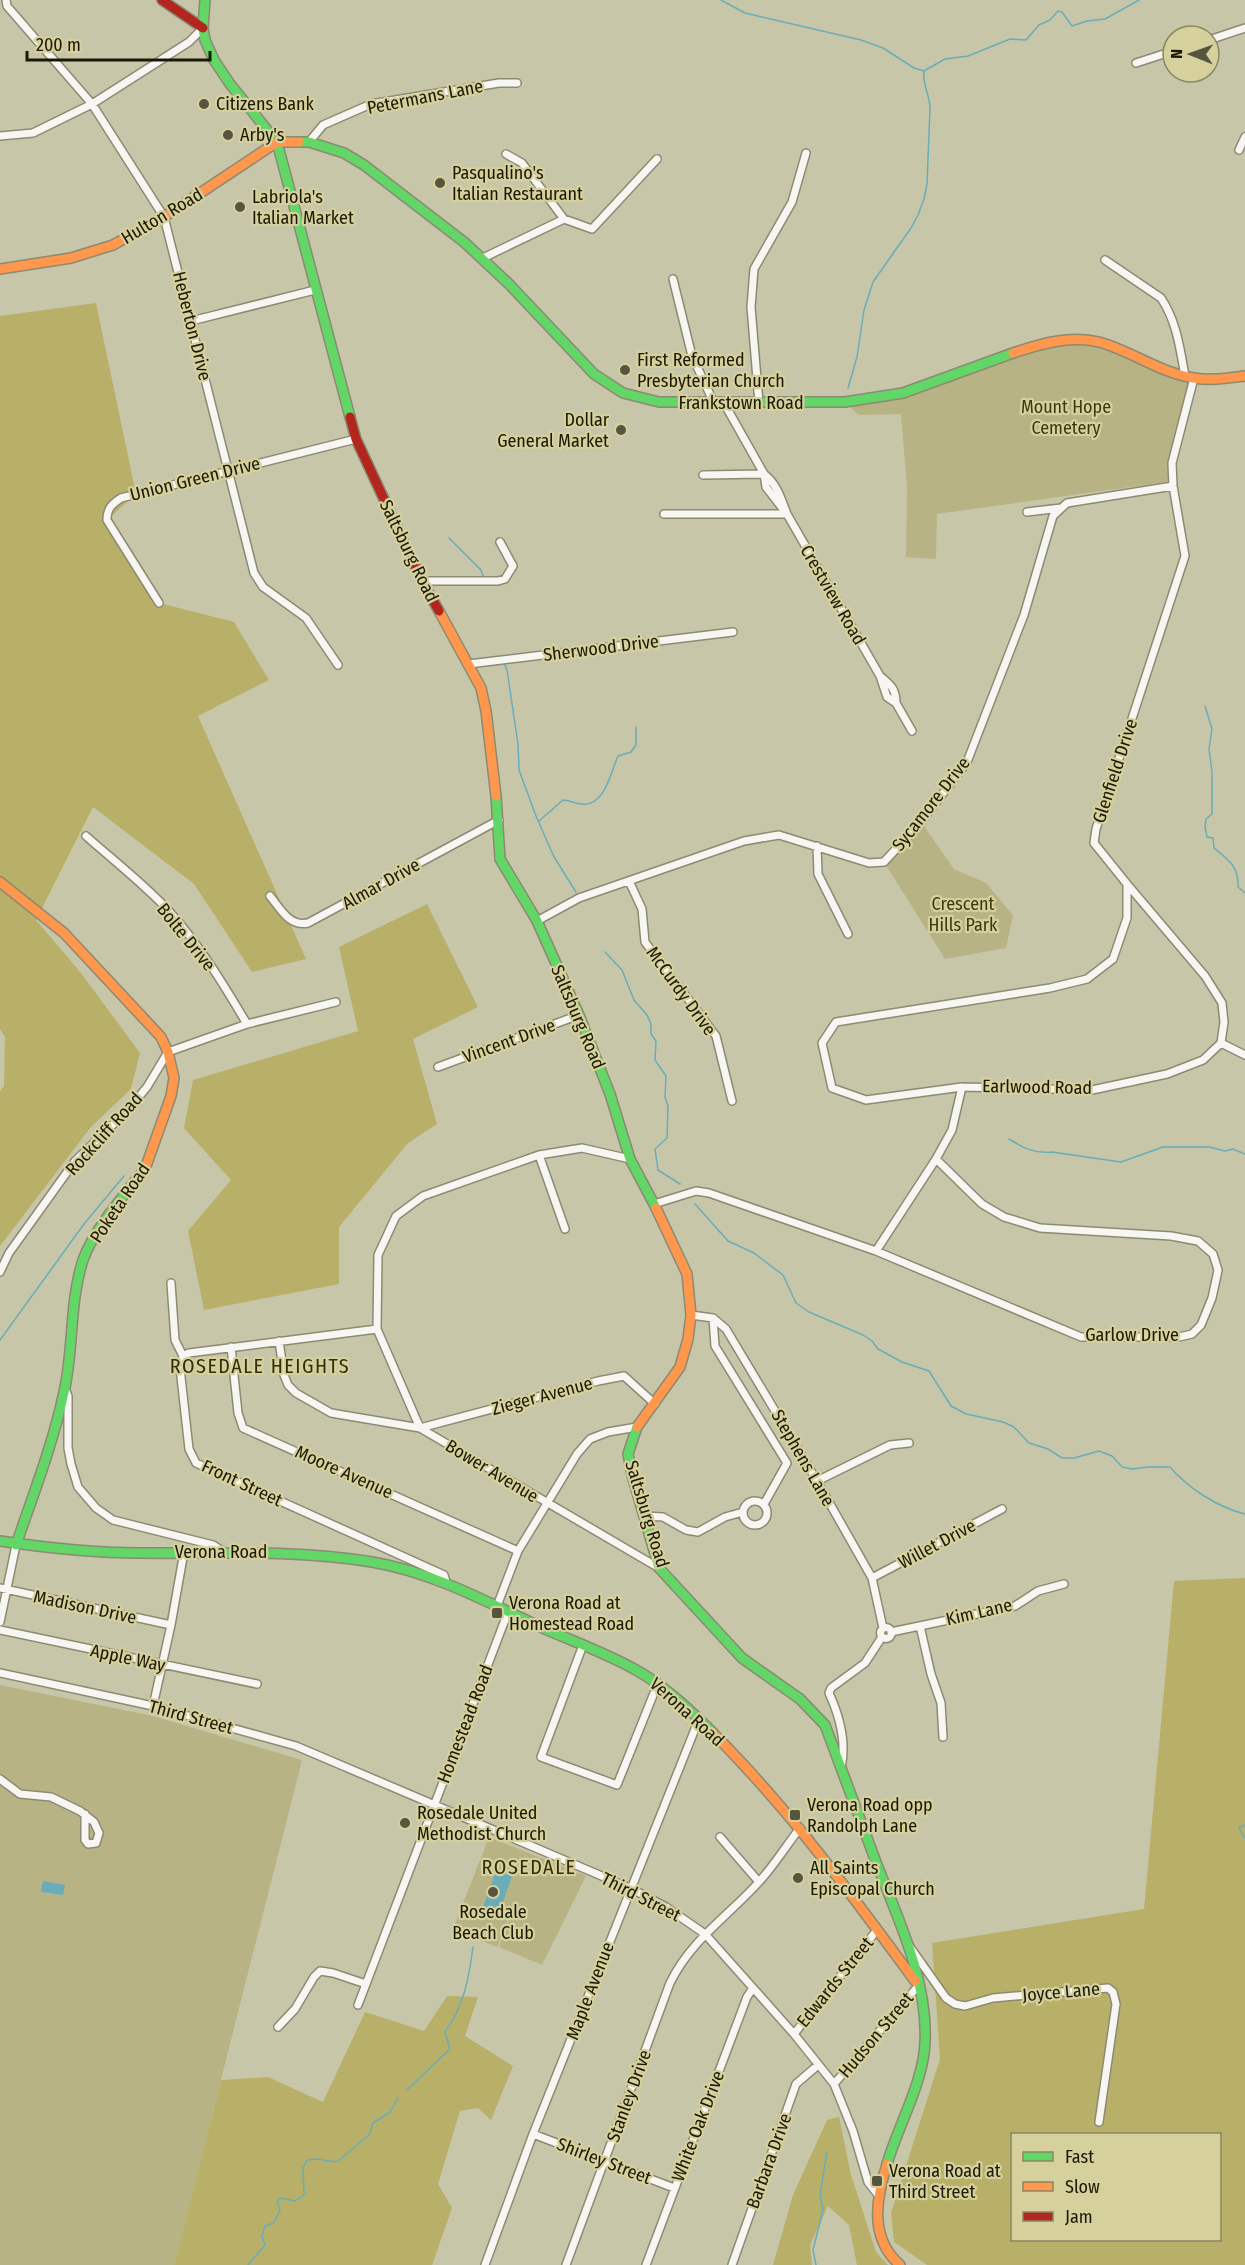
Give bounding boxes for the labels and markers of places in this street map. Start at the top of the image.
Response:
place label: Citizens Bank [216,93,315,115]
marker: Citizens Bank [197,97,211,111]
place label: Arby's [240,124,285,146]
marker: Arby's [221,128,235,142]
place label: Pasqualino's Italian Restaurant [452,162,583,205]
marker: Pasqualino's Italian Restaurant [433,176,447,190]
place label: Labriola's Italian Market [252,186,354,229]
marker: Labriola's Italian Market [233,200,247,214]
place label: First Reformed Presbyterian Church [637,349,785,392]
marker: First Reformed Presbyterian Church [618,363,632,377]
place label: Dollar General Market [497,409,610,452]
marker: Dollar General Market [614,423,628,437]
place label: Verona Road at Homestead Road [509,1592,634,1635]
marker: Verona Road at Homestead Road [490,1606,504,1620]
place label: Verona Road opp Randolph Lane [807,1794,933,1837]
place label: Rosedale United Methodist Church [417,1802,546,1845]
marker: Verona Road opp Randolph Lane [788,1808,802,1822]
marker: Rosedale United Methodist Church [398,1816,412,1830]
place label: All Saints Episcopal Church [810,1857,935,1900]
marker: All Saints Episcopal Church [791,1871,805,1885]
marker: Rosedale Beach Club [486,1885,500,1899]
place label: Rosedale Beach Club [452,1901,534,1944]
place label: Verona Road at Third Street [889,2160,1001,2203]
marker: Verona Road at Third Street [870,2174,884,2188]

